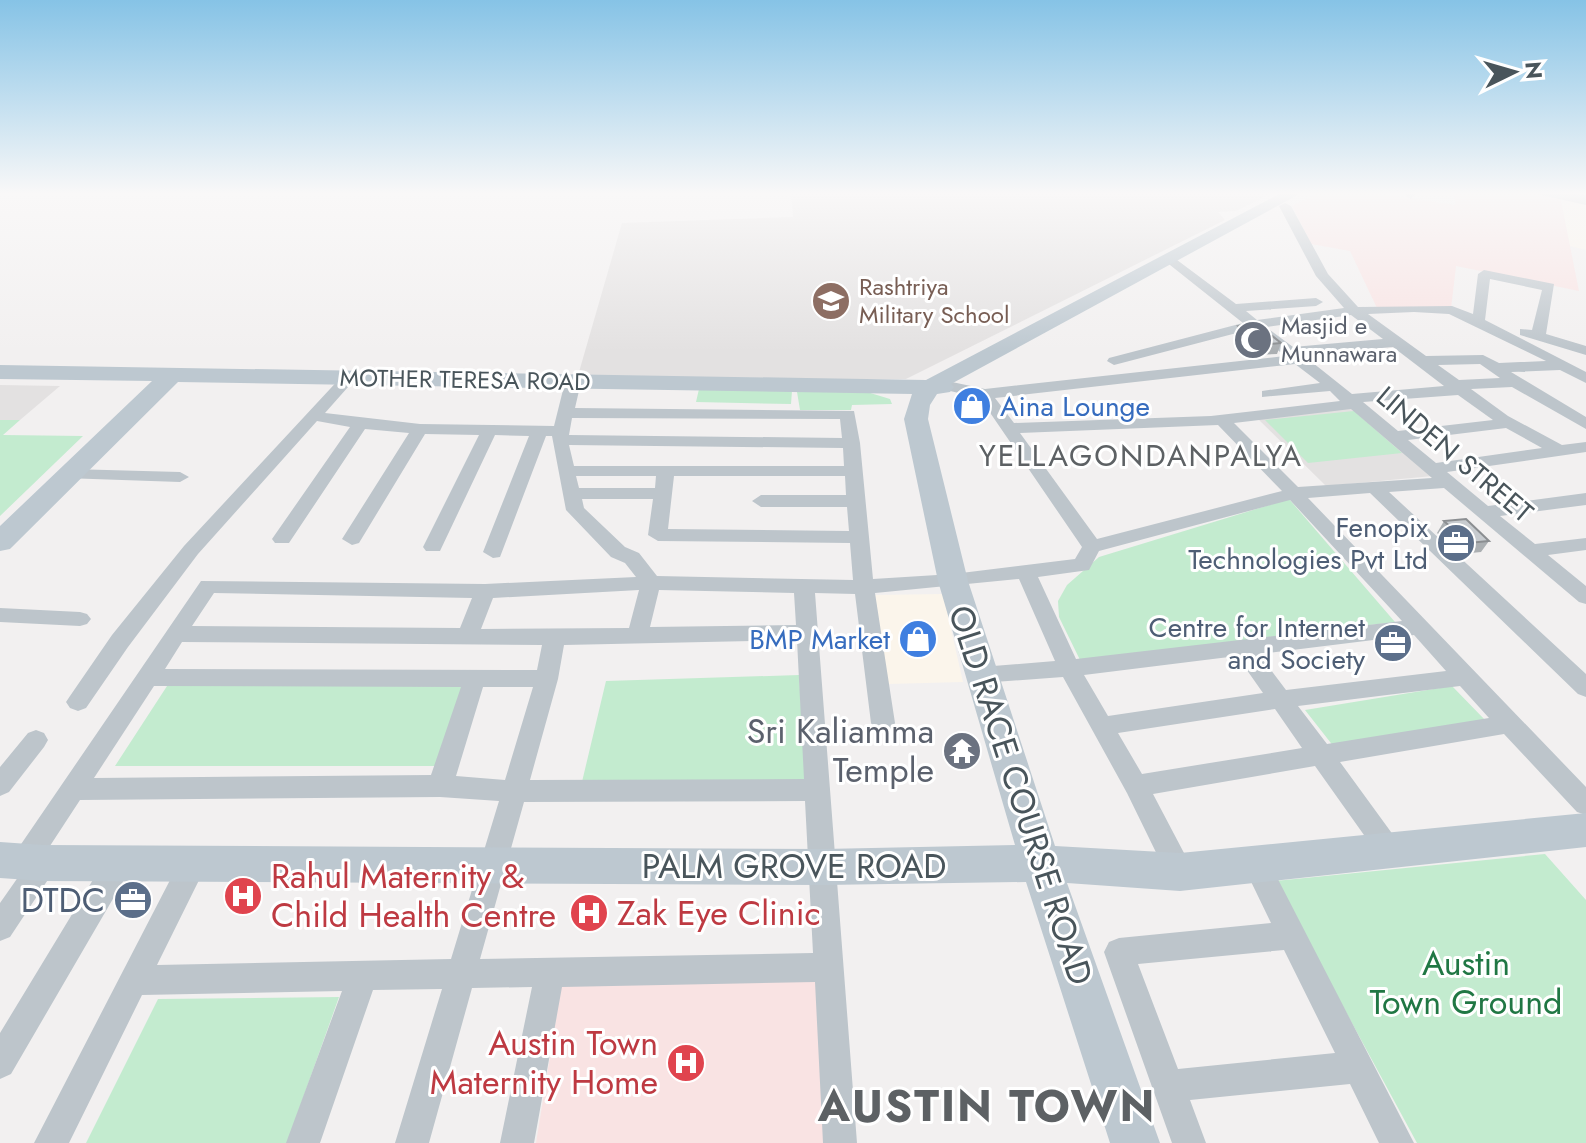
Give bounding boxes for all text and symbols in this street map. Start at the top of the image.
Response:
north arrow [1474,32,1554,112]
text: N [1517,60,1551,80]
place label: Rashtriya Military School [859,269,1009,332]
school or university icon: Rashtriya Military School [810,280,852,322]
place label: Masjid e Munnawara [1281,308,1397,371]
mosque icon: Masjid e Munnawara [1232,319,1274,361]
street label: MOTHER TERESA ROAD [339,360,591,399]
street label: LINDEN STREET [1367,376,1542,532]
shop icon: Aina Lounge [951,385,993,427]
place label: Aina Lounge [1000,386,1150,427]
district label: YELLAGONDANPALYA [979,434,1303,477]
place label: Fenopix Technologies Pvt Ltd [1188,507,1428,580]
office icon: Fenopix Technologies Pvt Ltd [1435,522,1477,564]
street label: OLD RACE COURSE ROAD [936,599,1105,991]
place label: Centre for Internet and Society [1149,607,1366,680]
shop icon: BMP Market [897,618,939,660]
place label: BMP Market [749,619,890,660]
office icon: Centre for Internet and Society [1372,622,1414,664]
place label: Sri Kaliamma Temple [747,707,934,795]
temple icon: Sri Kaliamma Temple [941,730,983,772]
street label: PALM GROVE ROAD [642,842,946,891]
place label: Rahul Maternity & Child Health Centre [271,852,556,940]
hospital icon: Rahul Maternity & Child Health Centre [222,875,264,917]
place label: DTDC [21,876,105,925]
office icon: DTDC [112,879,154,921]
place label: Zak Eye Clinic [617,889,821,938]
hospital icon: Zak Eye Clinic [568,892,610,934]
park label: Austin Town Ground [1370,939,1562,1027]
place label: Austin Town Maternity Home [430,1019,658,1107]
hospital icon: Austin Town Maternity Home [665,1042,707,1084]
district label: AUSTIN TOWN [817,1074,1156,1138]

